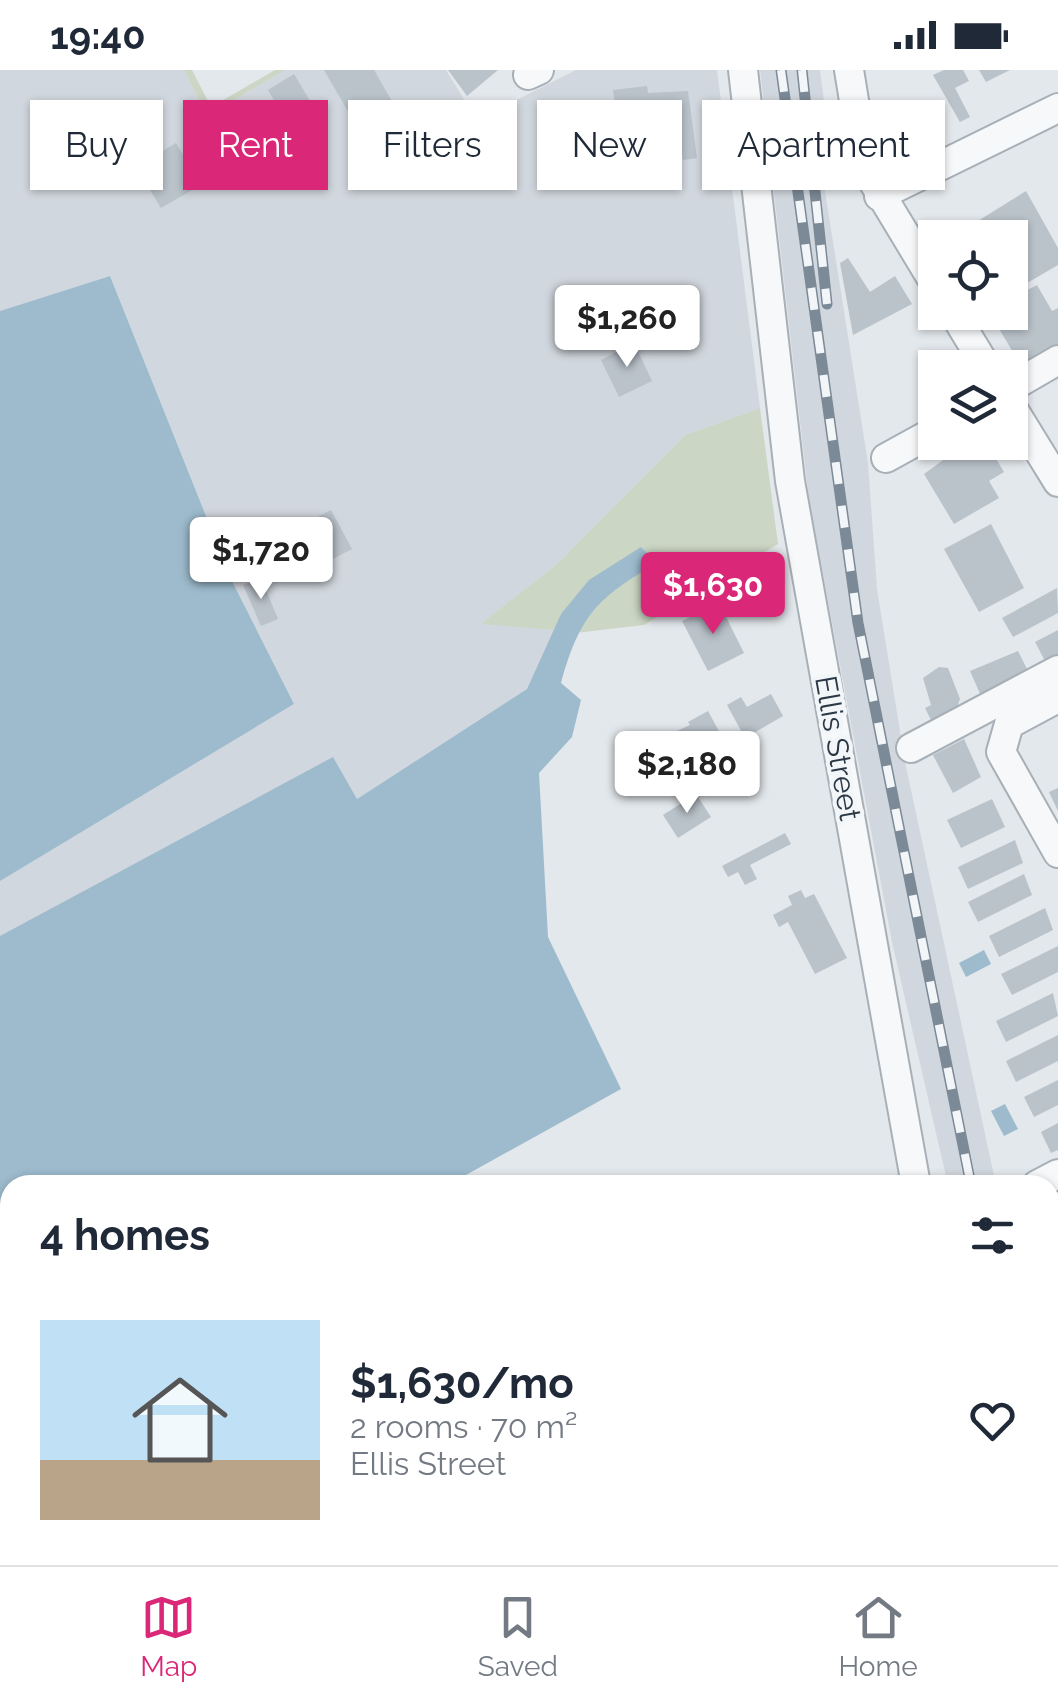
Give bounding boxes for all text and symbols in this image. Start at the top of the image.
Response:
text: 19:40 [50,13,146,58]
chip: Buy [30,100,163,190]
chip: Rent [183,100,328,190]
chip: Filters [348,100,517,190]
chip: New [537,100,682,190]
chip: Apartment [702,100,945,190]
map controls [918,220,1028,460]
button: locate [918,220,1028,330]
pin: $1,260 [546,285,708,370]
text: $1,260 [577,299,677,336]
button: layers [918,350,1028,460]
pin: $1,720 [180,517,342,602]
text: $1,720 [212,531,310,568]
pin: $1,630 [632,552,794,637]
text: $1,630 [663,566,763,603]
street label: Ellis Street [808,673,868,823]
pin: $2,180 [606,731,768,816]
text: $2,180 [637,745,737,782]
icon: filters [965,1208,1020,1263]
text: 4 homes [40,1211,210,1260]
text: $1,630/mo [350,1359,574,1408]
icon: home [120,1360,240,1480]
icon: heart [965,1393,1020,1448]
text: 2 rooms · 70 m² [350,1408,577,1445]
text: Ellis Street [350,1445,506,1482]
tab: Map [140,1590,197,1683]
tab: Saved [478,1590,558,1683]
tab: Home [838,1590,918,1683]

